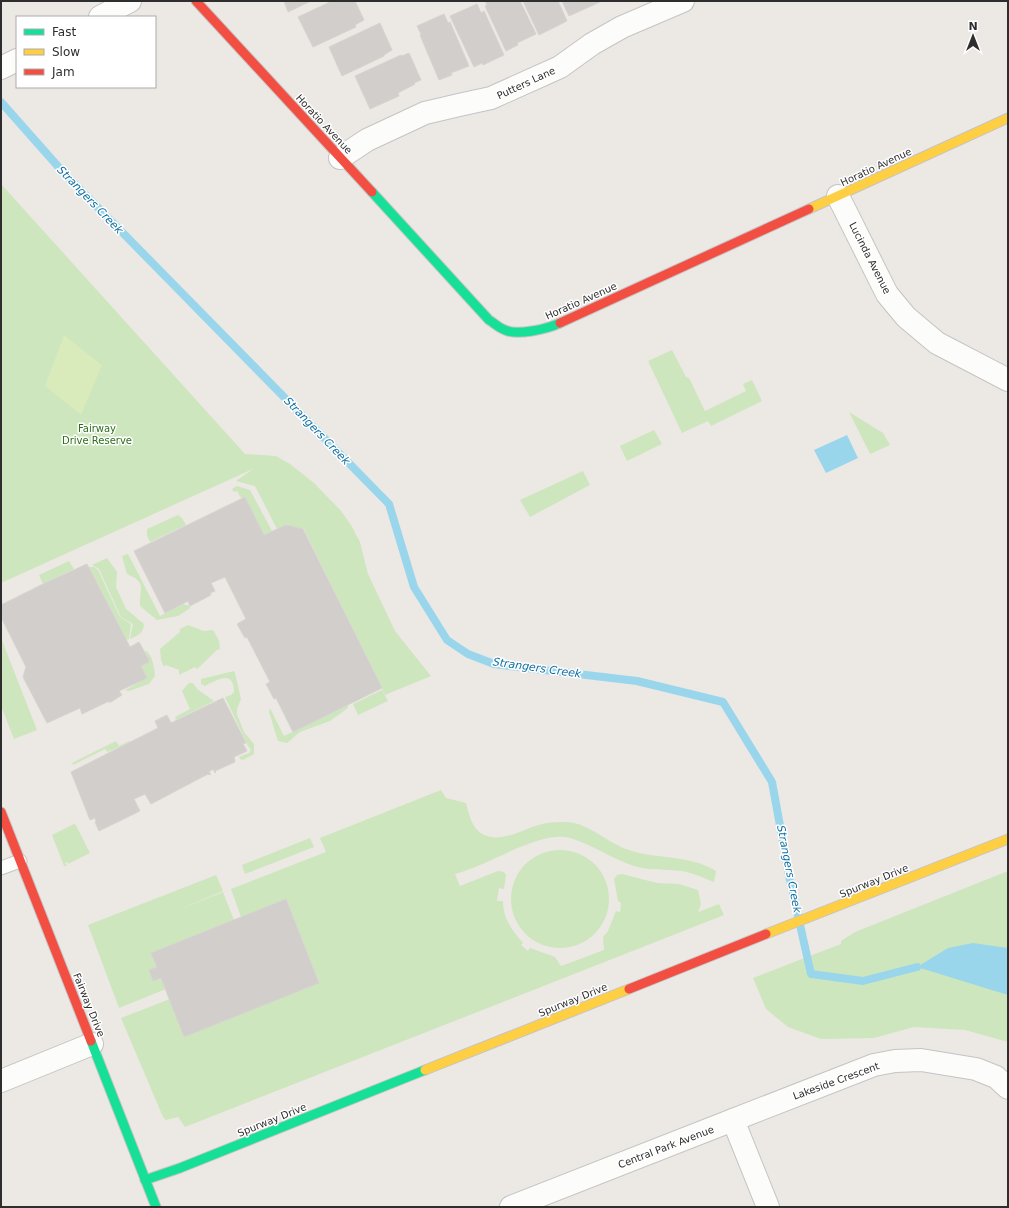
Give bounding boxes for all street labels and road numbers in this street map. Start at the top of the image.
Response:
street label: Putters Lane [495,65,557,101]
street label: Horatio Avenue [294,92,354,156]
street label: Horatio Avenue [839,146,913,188]
street label: Lucinda Avenue [847,220,893,296]
street label: Horatio Avenue [544,280,618,322]
street label: Spurway Drive [838,862,910,900]
street label: Fairway Drive [71,971,107,1039]
street label: Spurway Drive [537,981,609,1019]
street label: Lakeside Crescent [791,1060,881,1102]
street label: Spurway Drive [236,1101,308,1139]
street label: Central Park Avenue [617,1124,715,1170]

